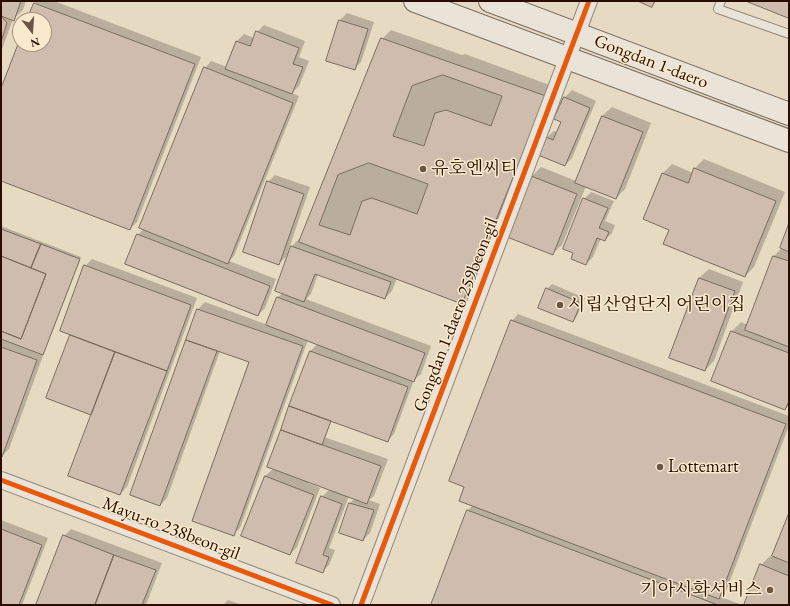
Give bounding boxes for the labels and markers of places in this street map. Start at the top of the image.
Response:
place label: 유호엔씨티 [431,158,518,180]
marker: 유호엔씨티 [418,164,428,174]
place label: 시립산업단지 어린이집 [568,294,745,316]
marker: 시립산업단지 어린이집 [555,300,565,310]
place label: Lottemart [668,456,739,478]
marker: Lottemart [655,462,665,472]
place label: 기아시화서비스 [640,579,762,601]
marker: 기아시화서비스 [765,585,775,595]

